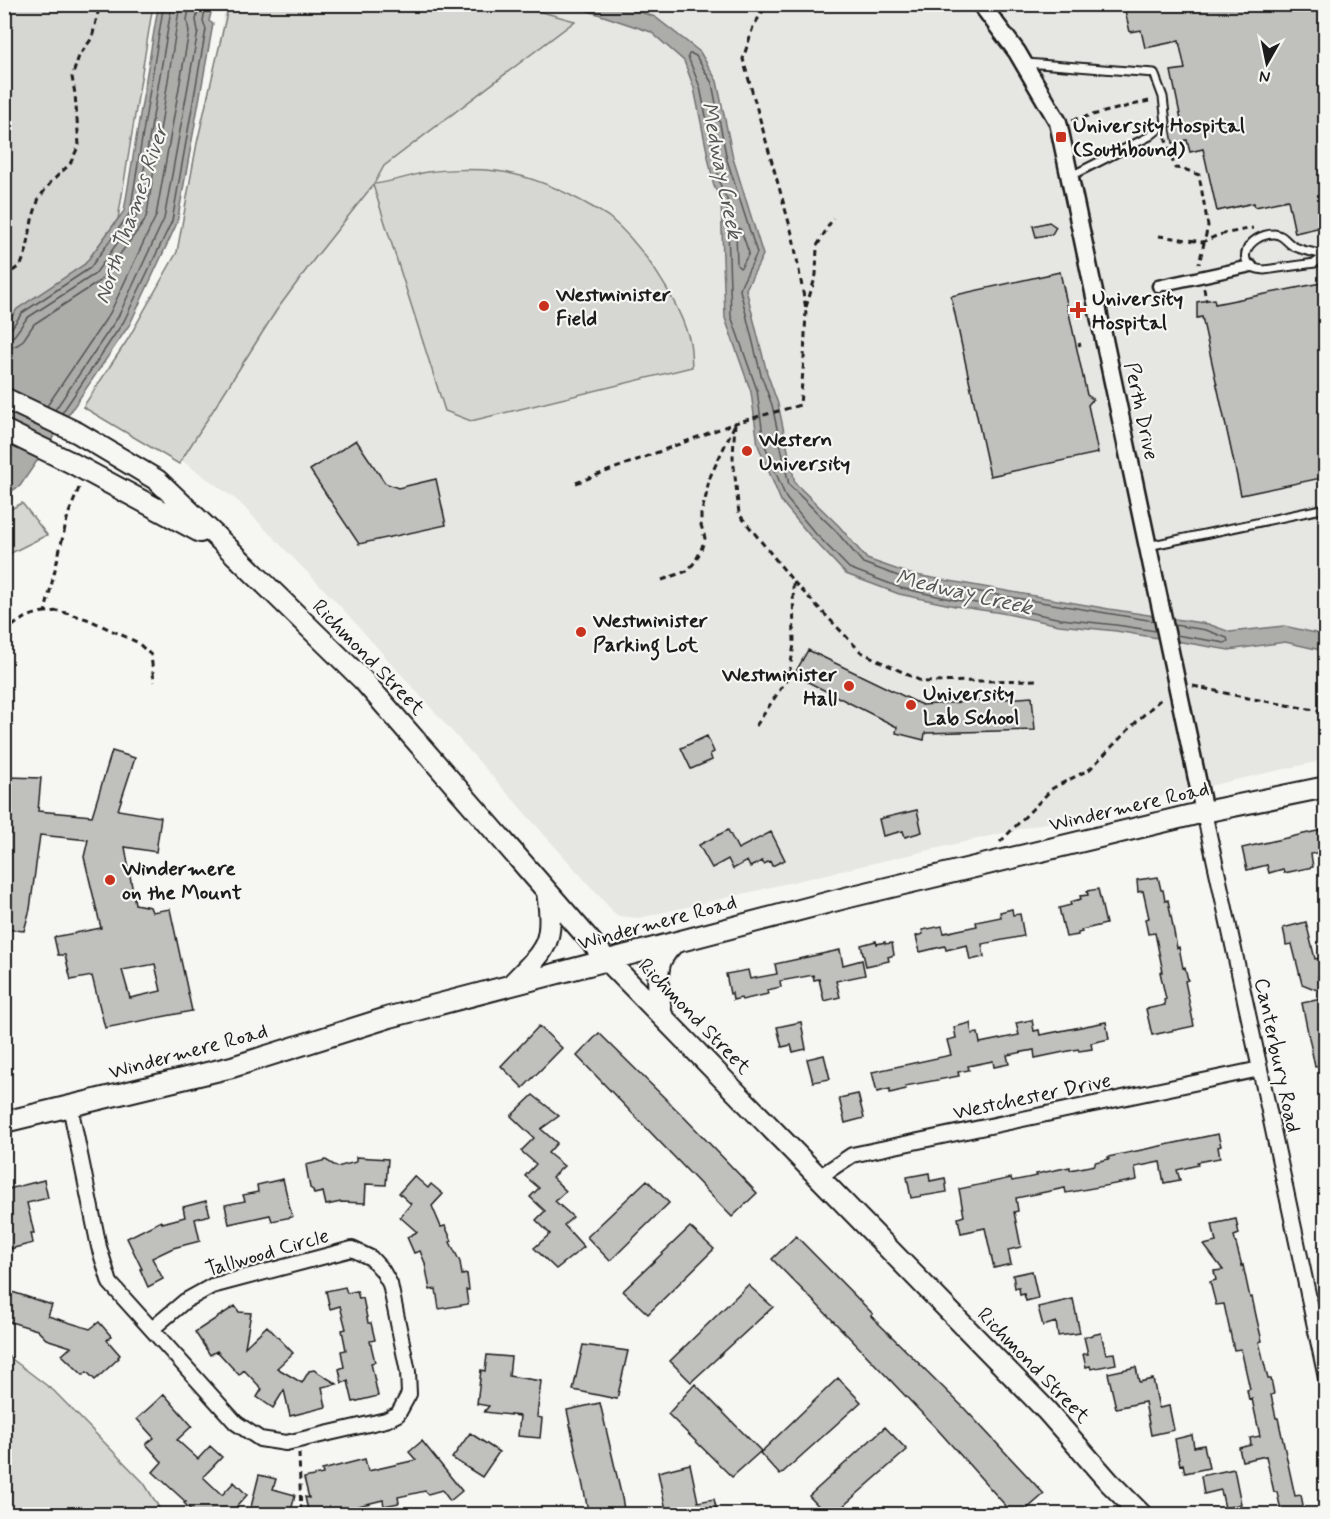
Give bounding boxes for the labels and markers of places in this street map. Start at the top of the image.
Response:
place label: University Hospital (Southbound) [1073,112,1245,164]
marker: University Hospital (Southbound) [1054,130,1068,144]
place label: Westminister Field [555,281,671,333]
place label: University Hospital [1092,285,1184,337]
marker: Westminister Field [537,299,551,313]
marker: University Hospital [1069,301,1087,319]
place label: Western University [758,426,851,478]
marker: Western University [740,444,754,458]
place label: Westminister Parking Lot [592,607,708,661]
marker: Westminister Parking Lot [574,625,588,639]
place label: Westminister Hall [721,661,837,713]
marker: Westminister Hall [842,679,856,693]
place label: University Lab School [923,680,1019,732]
marker: University Lab School [904,698,918,712]
place label: Windermere on the Mount [121,855,242,907]
marker: Windermere on the Mount [103,873,117,887]

